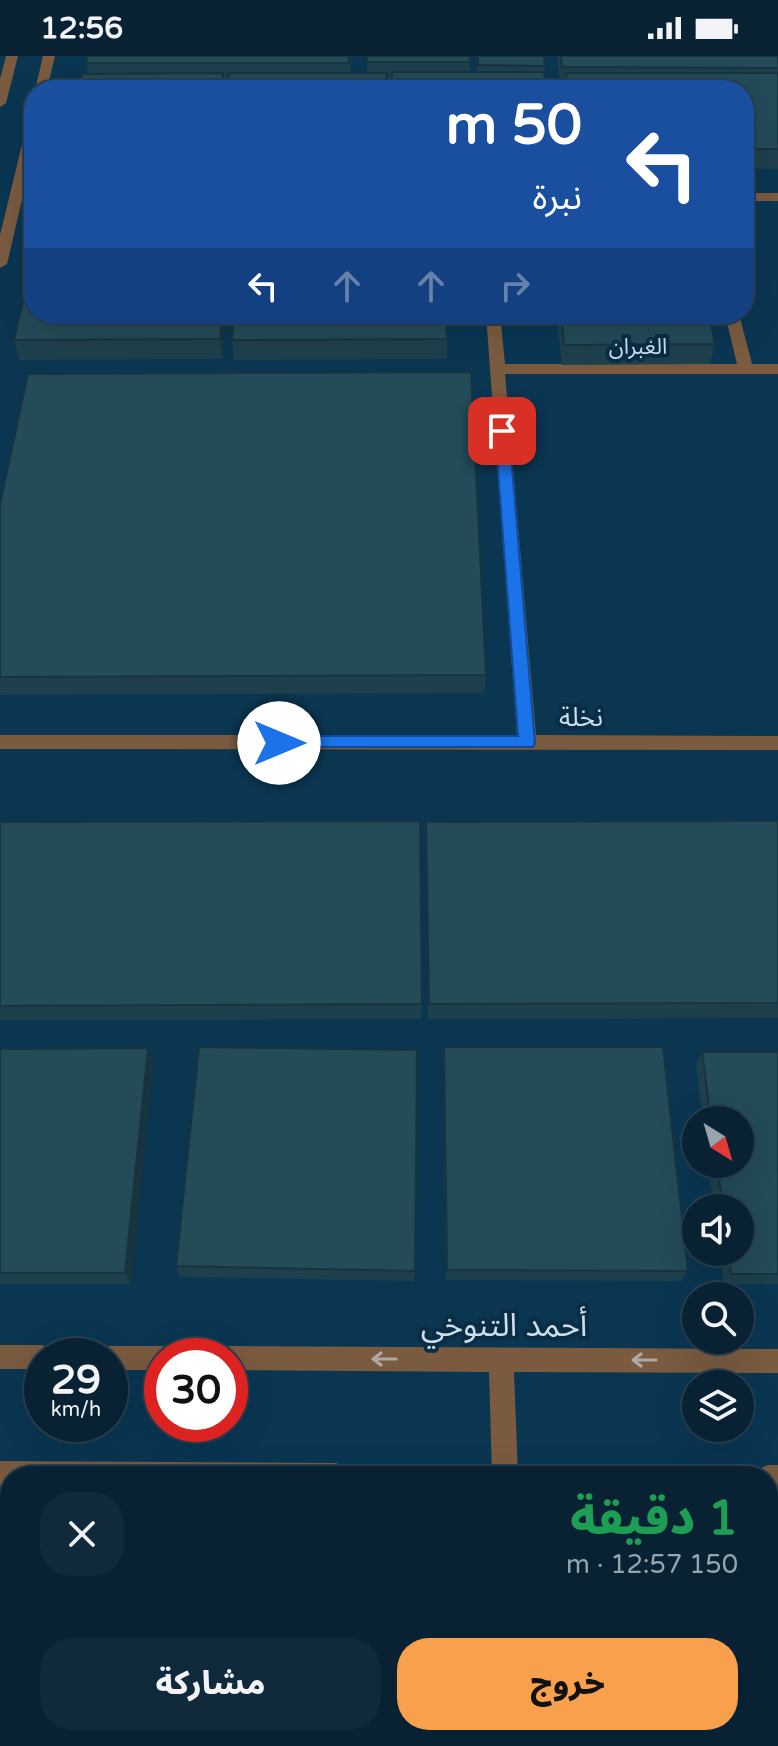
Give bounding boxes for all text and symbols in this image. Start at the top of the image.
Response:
text: 12:56 [40,10,123,47]
text: 50 m [446,92,582,159]
icon: left [610,112,714,216]
text: نبرة [533,176,582,219]
icon: left [241,264,285,308]
icon: ahead [325,264,369,308]
icon: ahead [409,264,453,308]
icon: right [493,264,537,308]
street label: الغبران [609,334,667,360]
pin [468,397,536,465]
icon: arrive [480,409,524,453]
position arrow [237,701,321,785]
street label: نخلة [559,702,603,733]
north arrow [682,1106,754,1178]
map controls [682,1106,754,1442]
button: sound [682,1194,754,1266]
button: search [682,1282,754,1354]
street label: أحمد التنوخي [421,1306,587,1349]
speed limit sign: 30 [144,1338,248,1442]
one-way arrow [371,1351,398,1367]
one-way arrow [631,1352,658,1368]
text: 29 [51,1356,101,1404]
button: layers [682,1370,754,1442]
text: km/h [51,1398,101,1422]
text: 1 دقيقة [570,1490,738,1548]
button: close [40,1492,124,1576]
text: 150 m · 12:57 [566,1549,738,1580]
button: مشاركة [40,1638,381,1730]
button: خروج [397,1638,738,1730]

